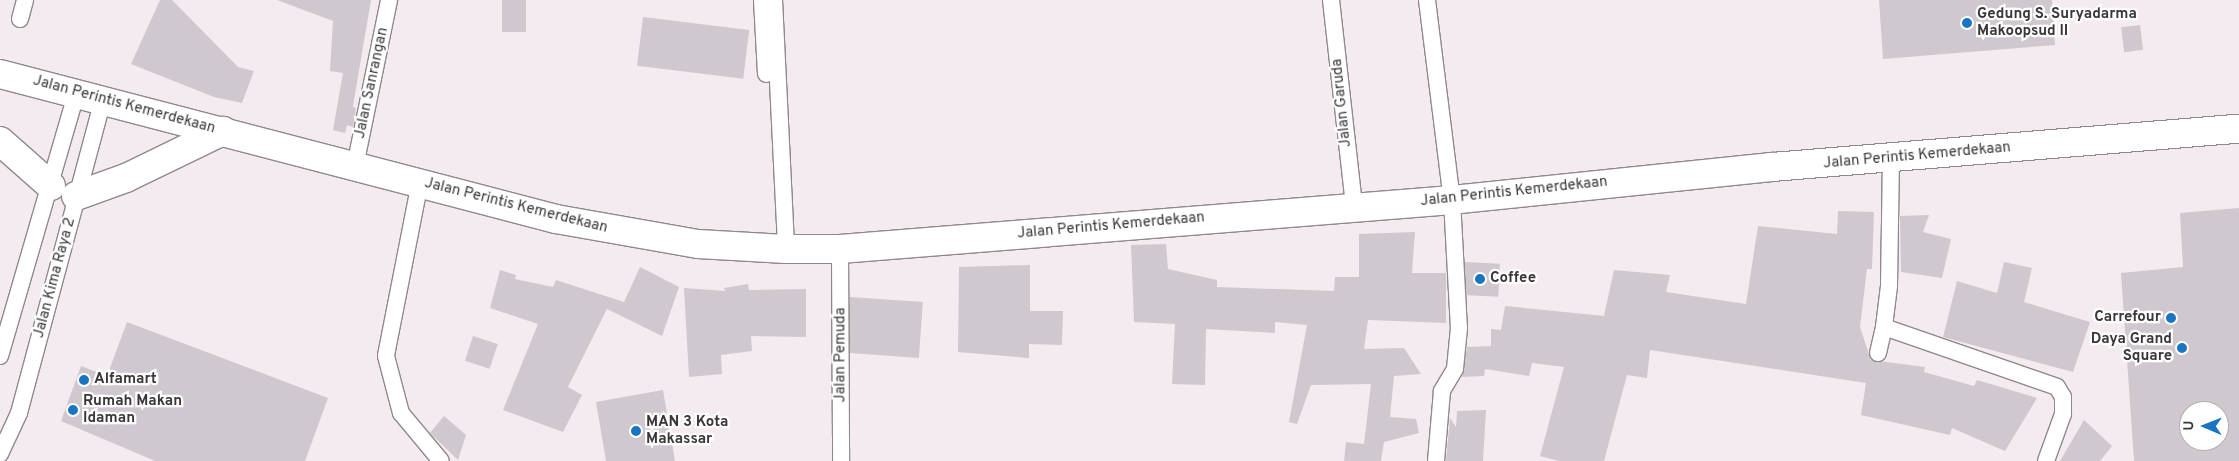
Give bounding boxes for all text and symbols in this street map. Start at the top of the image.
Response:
place label: Gedung S. Suryadarma Makoopsud II [1977,5,2137,40]
marker: Gedung S. Suryadarma Makoopsud II [1961,17,1973,29]
street label: Jalan Sanrangan [351,26,393,140]
street label: Jalan Garuda [1328,58,1356,148]
street label: Jalan Perintis Kemerdekaan [31,72,217,138]
street label: Jalan Perintis Kemerdekaan [1822,139,2012,173]
street label: Jalan Perintis Kemerdekaan [1419,173,1609,211]
street label: Jalan Perintis Kemerdekaan [422,174,610,238]
street label: Jalan Perintis Kemerdekaan [1016,209,1206,243]
street label: Jalan Kima Raya 2 [30,216,80,340]
place label: Coffee [1490,270,1536,288]
marker: Coffee [1474,273,1486,285]
street label: Jalan Pemuda [832,307,850,403]
place label: Carrefour [2094,309,2161,327]
marker: Carrefour [2165,312,2177,324]
place label: Daya Grand Square [2091,330,2172,365]
marker: Daya Grand Square [2176,342,2188,354]
place label: Alfamart [94,371,157,389]
marker: Alfamart [78,374,90,386]
place label: Rumah Makan Idaman [83,392,182,427]
north arrow [2179,401,2229,451]
marker: Rumah Makan Idaman [67,404,79,416]
place label: MAN 3 Kota Makassar [646,413,728,448]
text: U [2181,421,2198,431]
marker: MAN 3 Kota Makassar [630,425,642,437]

